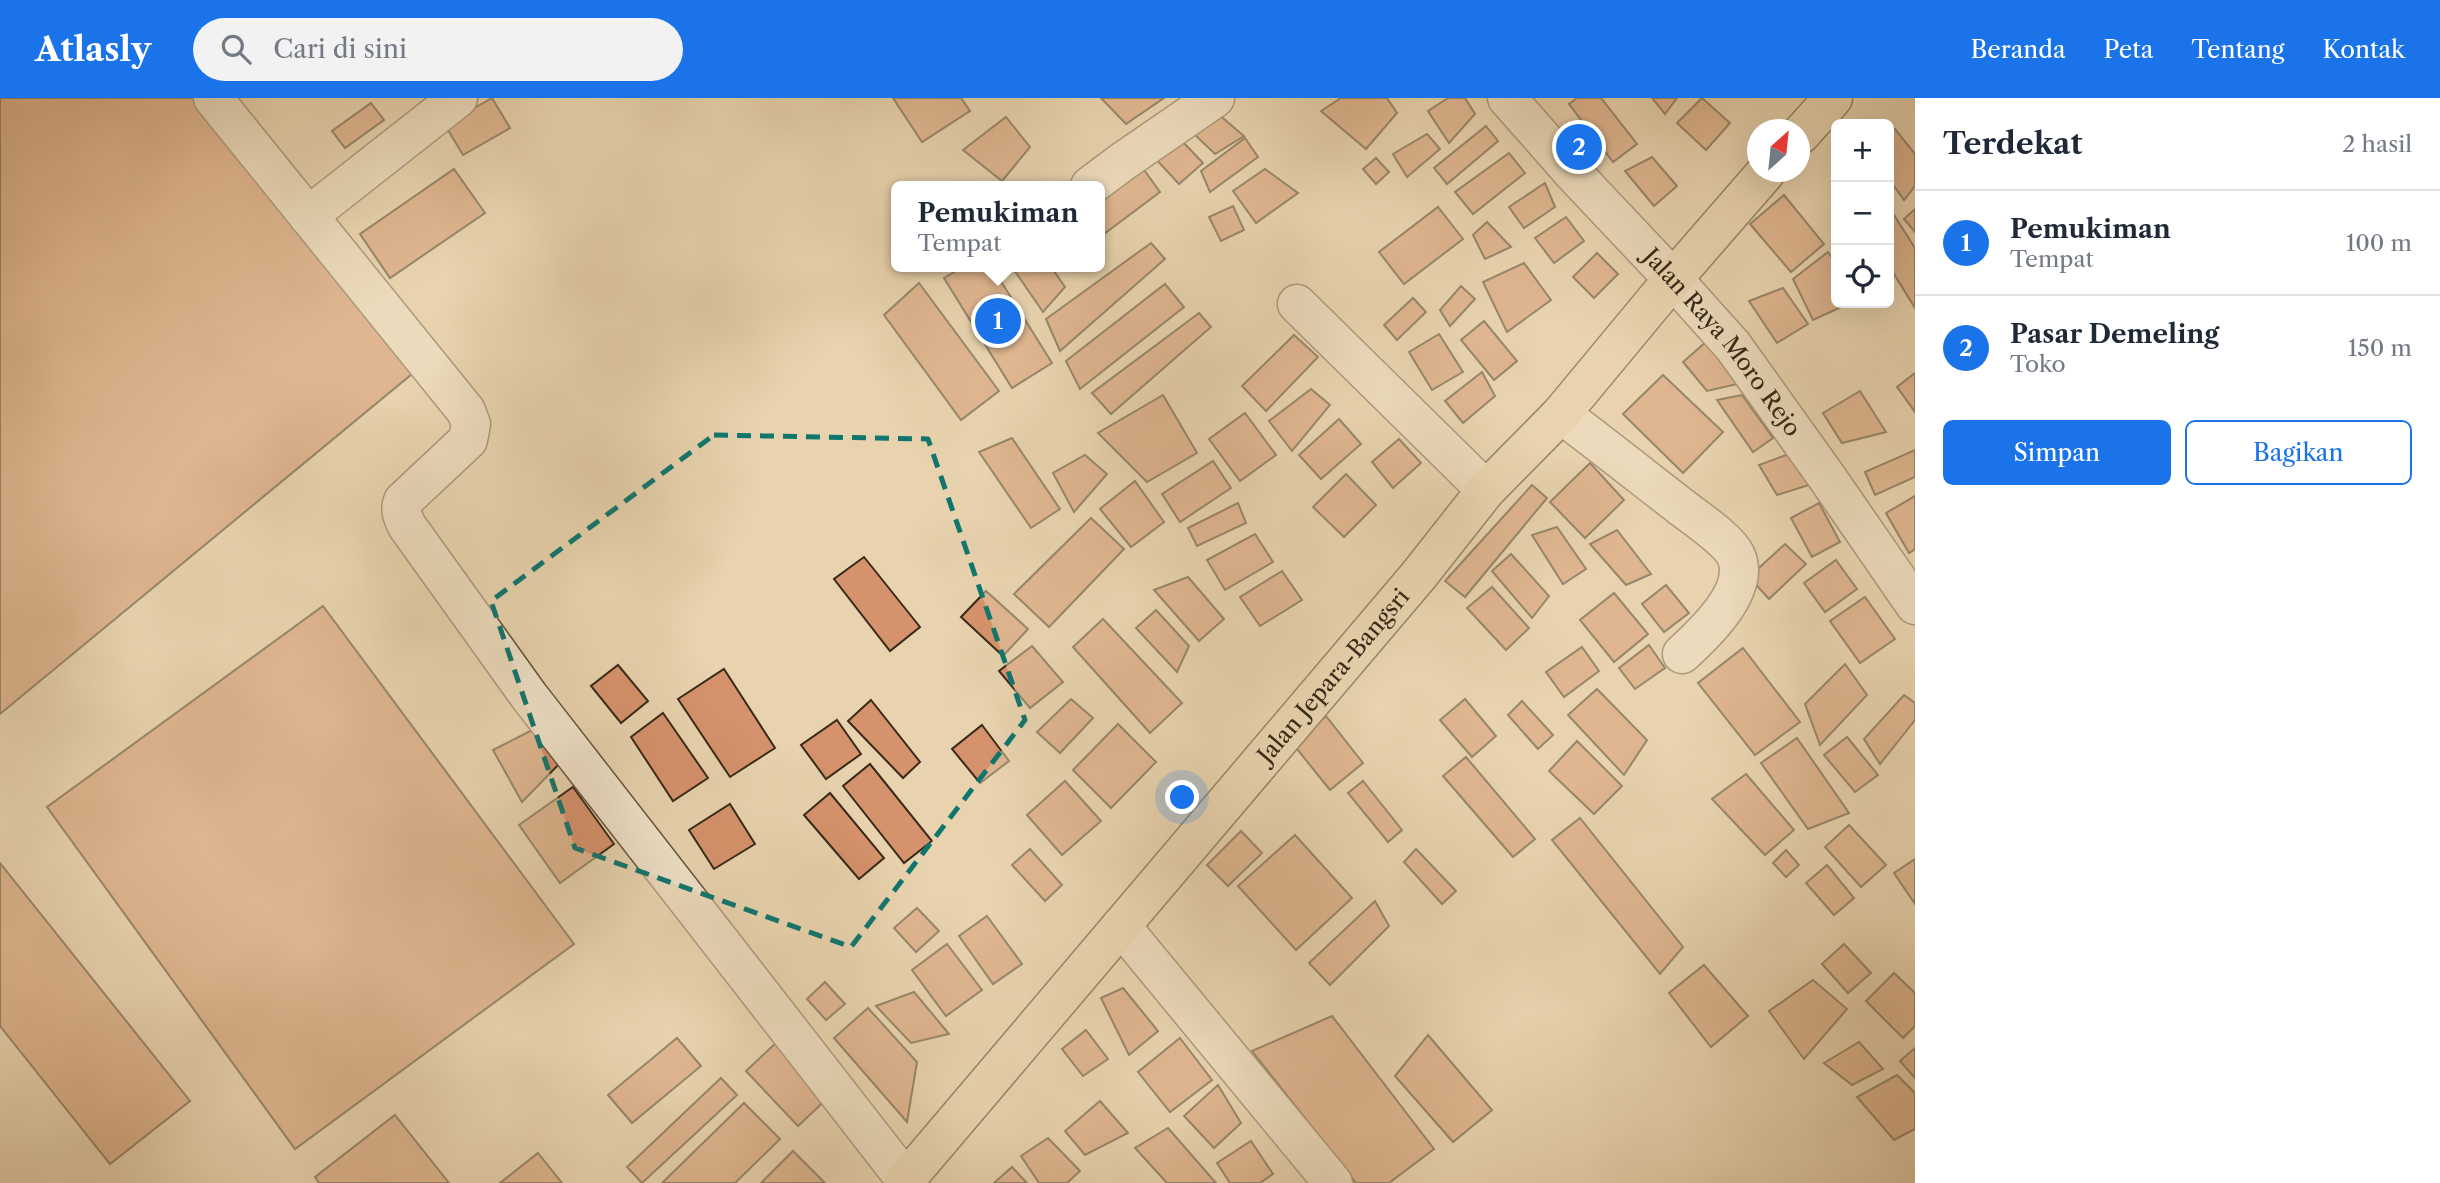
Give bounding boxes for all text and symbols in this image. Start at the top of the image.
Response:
search box [193,18,683,81]
text: Atlasly [35,29,151,70]
icon: search [217,30,255,68]
text: Cari di sini [273,33,407,65]
text: Beranda [1970,35,2066,64]
text: Peta [2104,35,2153,64]
text: Tentang [2191,35,2284,64]
text: Kontak [2322,35,2405,64]
north arrow [1747,119,1810,182]
map controls [1831,119,1894,308]
button: + [1831,119,1894,182]
pin: 2 [1556,121,1602,173]
text: Terdekat [1943,125,2083,162]
text: 2 hasil [2342,130,2412,158]
popup [891,181,1105,272]
button: − [1831,182,1894,245]
text: Pemukiman [918,197,1078,229]
text: Pemukiman [2010,213,2171,245]
text: Tempat [918,229,1001,257]
text: 1 [1961,229,1971,257]
text: 100 m [2346,229,2412,257]
street label: Jalan Raya Moro Rejo [1635,240,1807,442]
button: locate [1831,245,1894,308]
text: Tempat [2010,245,2094,273]
pin: 1 [975,295,1021,347]
text: Pasar Demeling [2010,318,2219,350]
text: 2 [1959,334,1973,362]
text: 150 m [2348,334,2412,362]
text: Toko [2010,350,2066,378]
button: Simpan [1943,420,2171,485]
button: Bagikan [2185,420,2412,485]
street label: Jalan Jepara-Bangsri [1249,583,1415,771]
your location [1165,780,1199,814]

